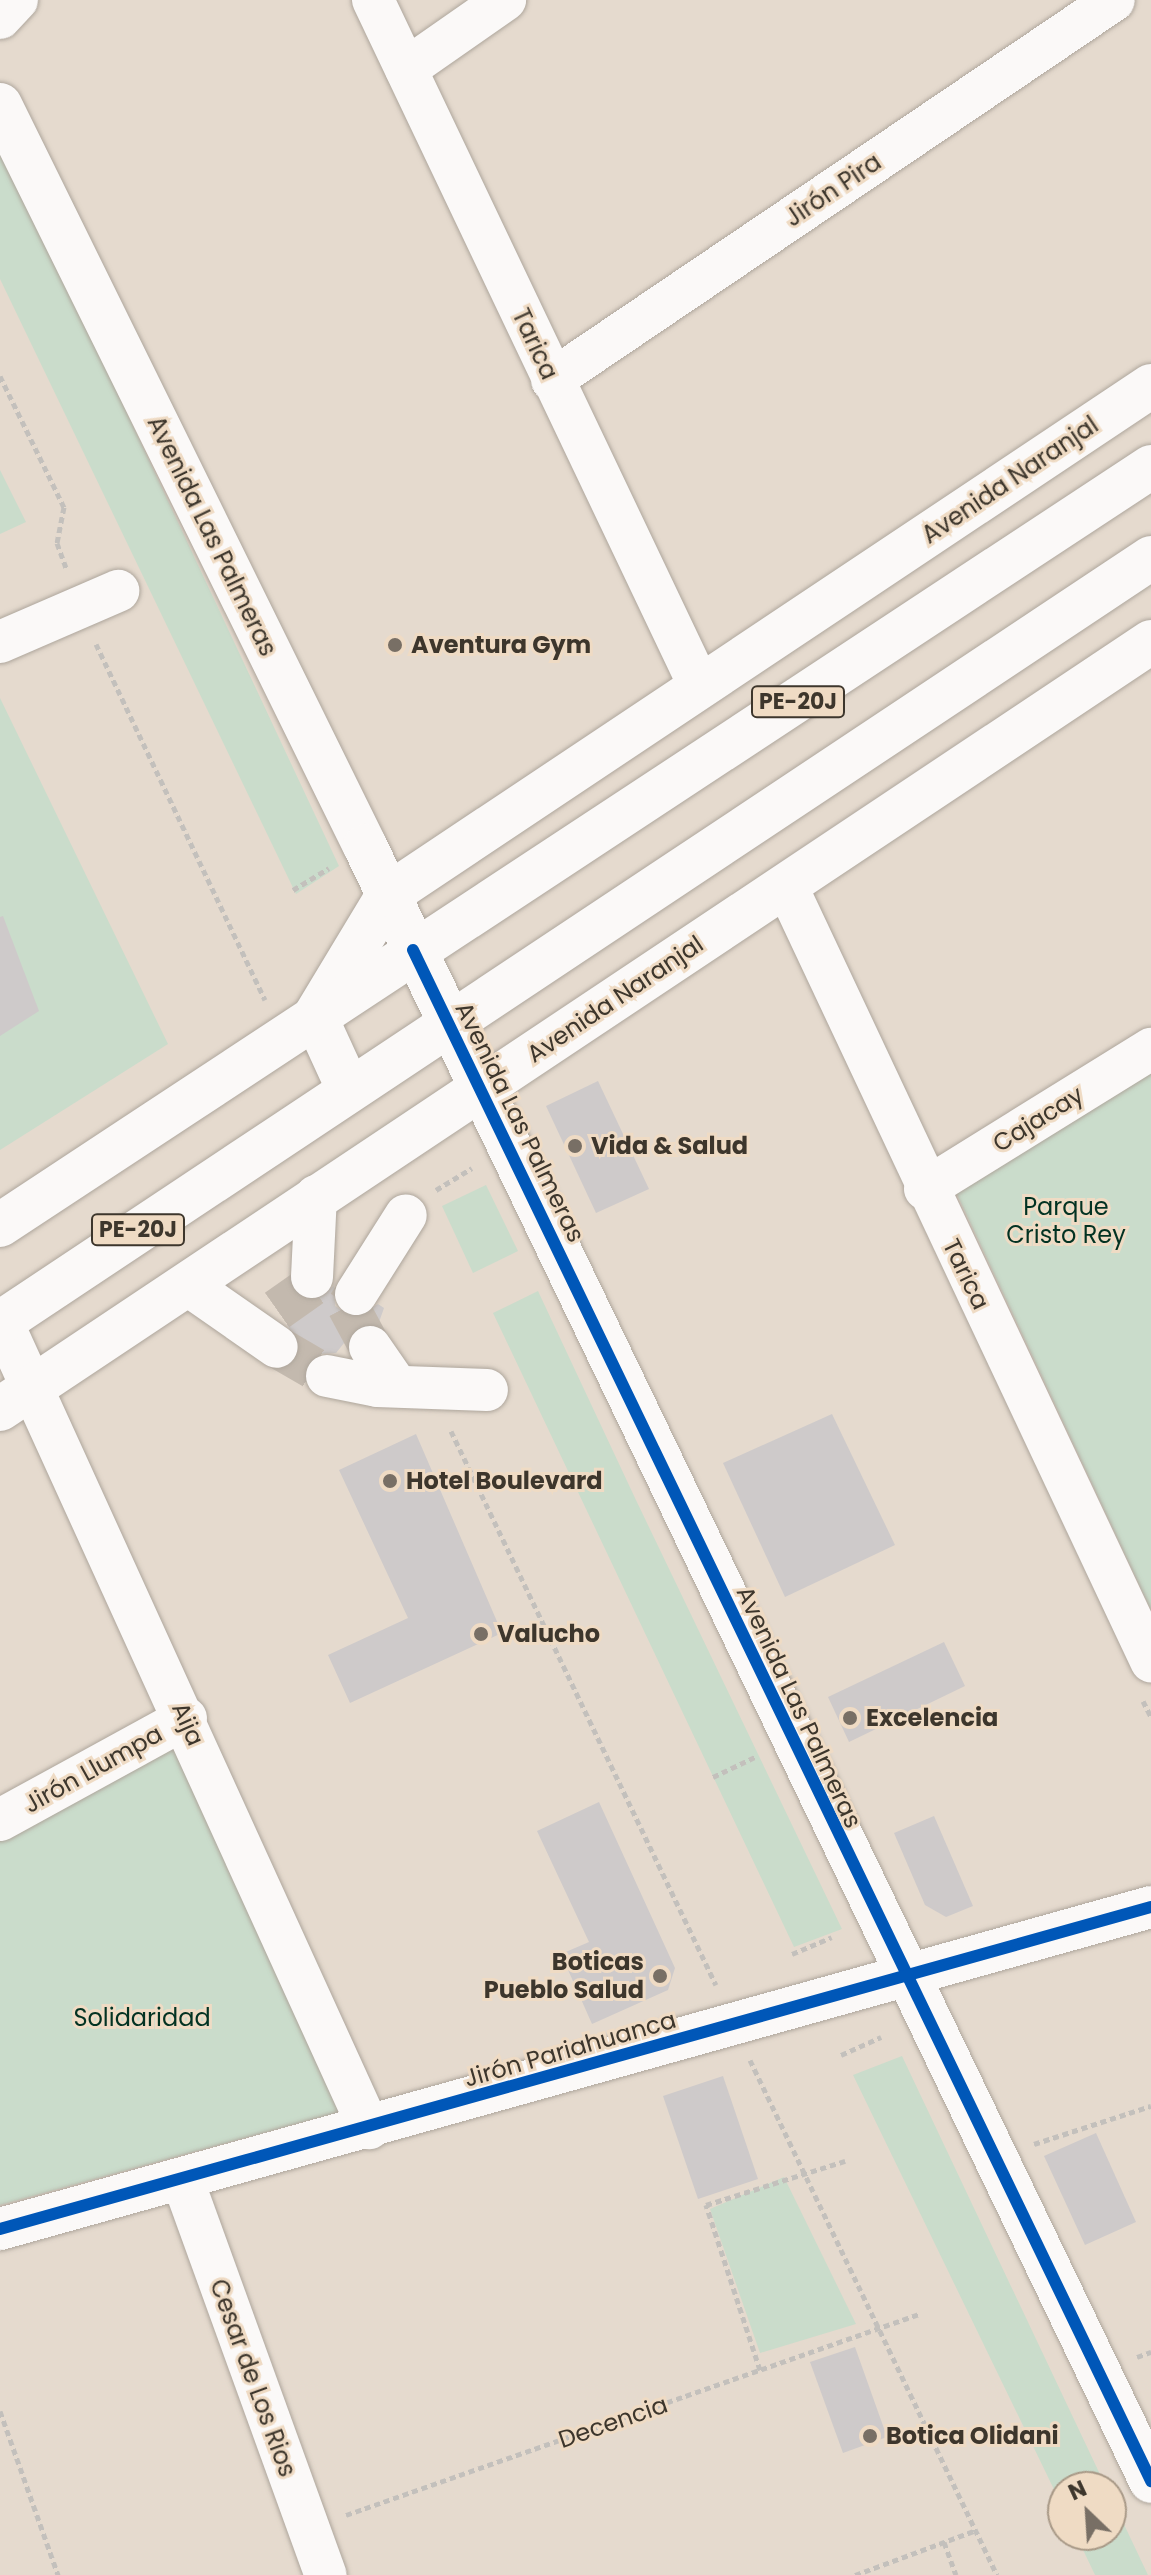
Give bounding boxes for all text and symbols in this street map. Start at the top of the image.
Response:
street label: Jirón Pira [779,147,887,233]
street label: Tarica [506,304,564,384]
street label: Avenida Naranjal [916,410,1104,550]
street label: Avenida Las Palmeras [141,411,283,661]
place label: Aventura Gym [411,631,591,659]
marker: Aventura Gym [386,636,404,654]
road number: PE-20J [750,684,846,720]
street label: Avenida Naranjal [521,929,709,1069]
street label: Avenida Las Palmeras [449,997,591,1247]
street label: Cajacay [987,1080,1089,1158]
place label: Vida & Salud [591,1132,748,1160]
marker: Vida & Salud [566,1137,584,1155]
park label: Parque Cristo Rey [1006,1193,1126,1249]
road number: PE-20J [90,1212,186,1248]
street label: Tarica [937,1234,995,1314]
place label: Hotel Boulevard [406,1467,603,1495]
marker: Hotel Boulevard [381,1472,399,1490]
street label: Avenida Las Palmeras [730,1582,868,1832]
place label: Valucho [497,1620,600,1648]
marker: Valucho [472,1625,490,1643]
street label: Aija [166,1698,210,1750]
place label: Excelencia [866,1704,998,1732]
marker: Excelencia [841,1709,859,1727]
street label: Jirón Llumpa [19,1719,167,1819]
place label: Boticas Pueblo Salud [484,1948,644,2004]
marker: Boticas Pueblo Salud [651,1967,669,1985]
park label: Solidaridad [73,2004,211,2032]
street label: Jirón Pariahuanca [461,2005,679,2093]
street label: Cesar de Los Rios [204,2275,302,2481]
street label: Decencia [555,2390,671,2454]
place label: Botica Olidani [886,2422,1059,2450]
marker: Botica Olidani [861,2427,879,2445]
north arrow [1047,2471,1127,2551]
text: N [1063,2473,1092,2508]

